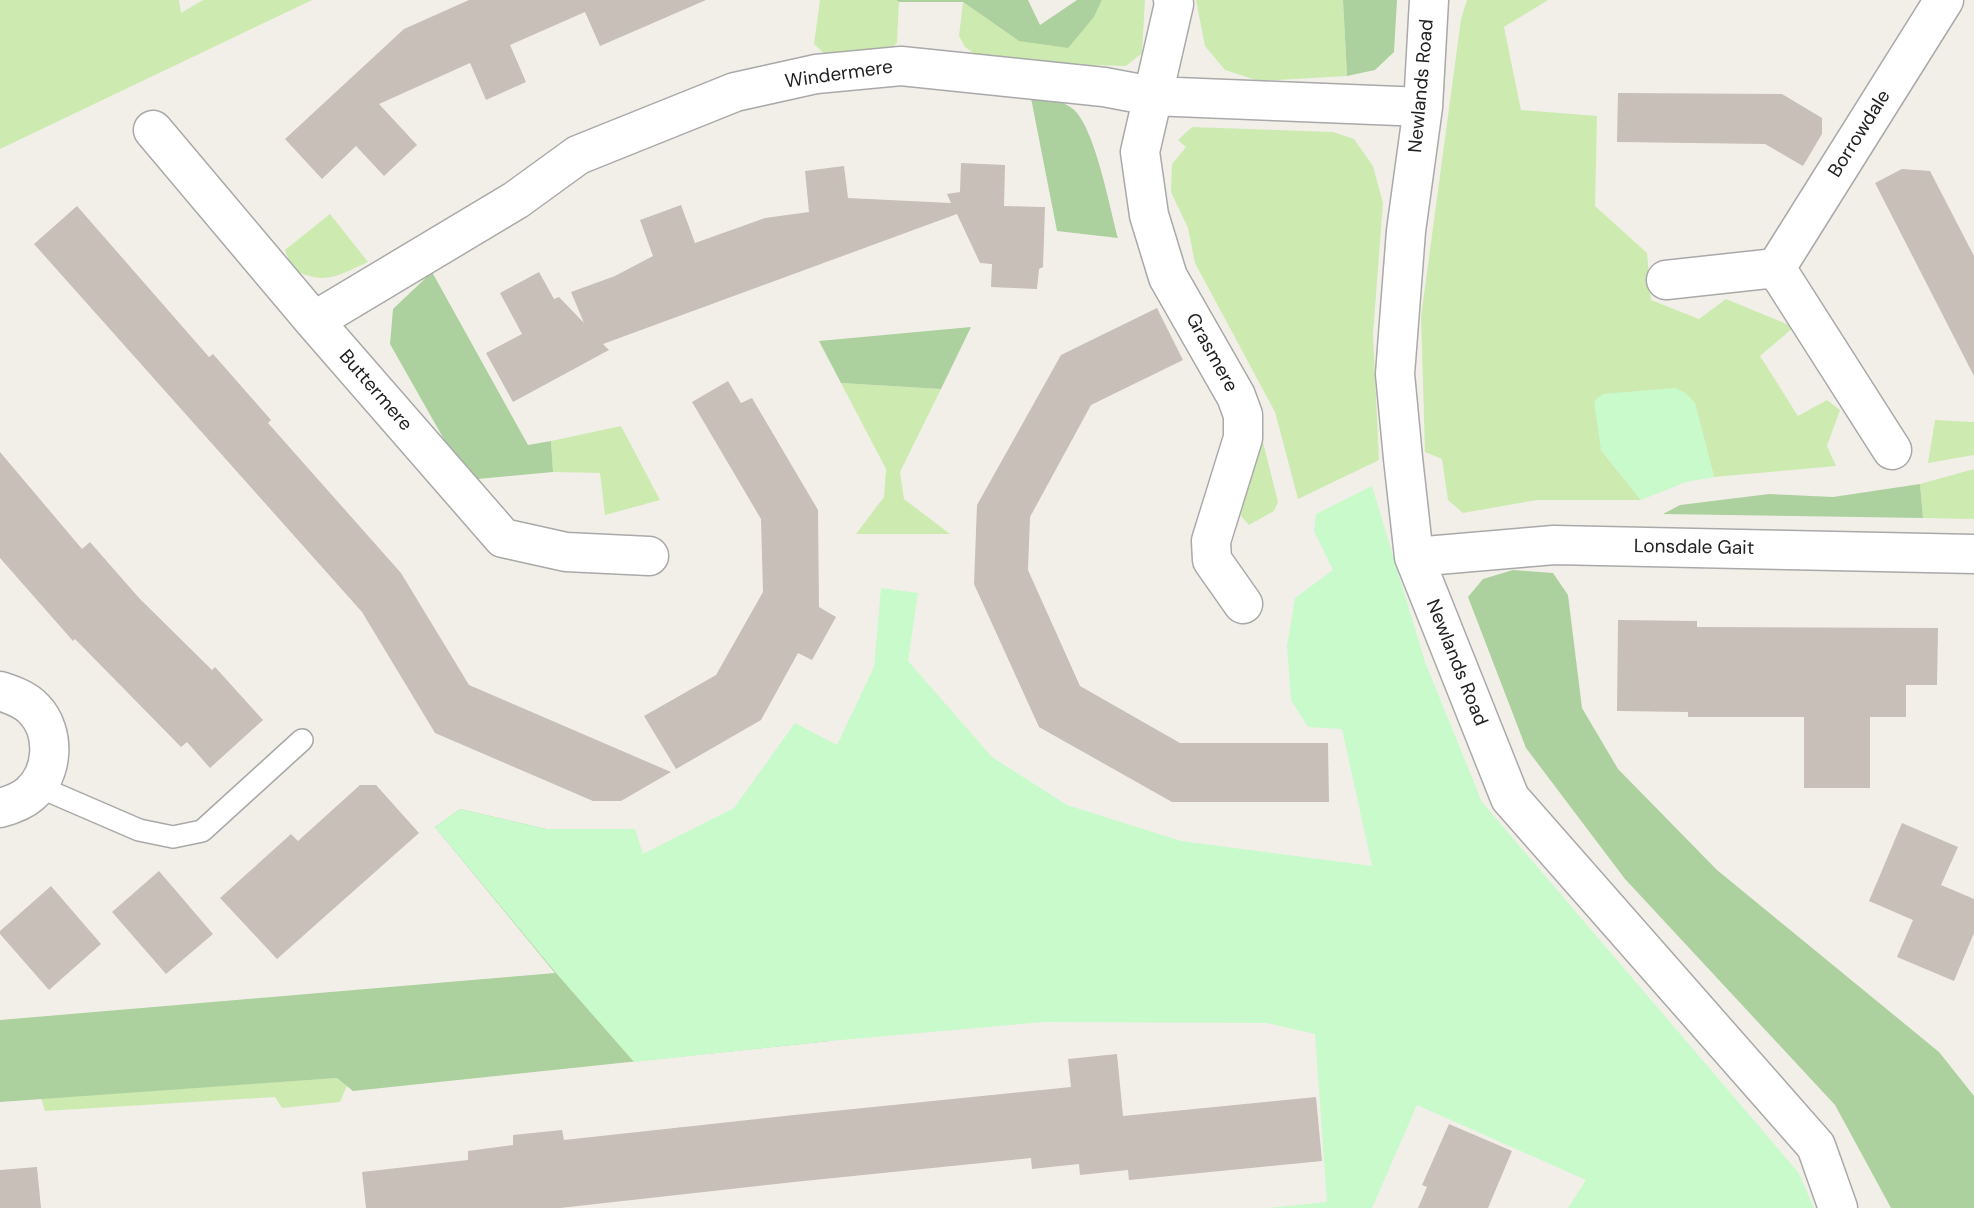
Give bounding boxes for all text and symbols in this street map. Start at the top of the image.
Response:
street label: Newlands Road [1405,18,1439,154]
street label: Windermere [784,56,894,94]
street label: Borrowdale [1824,86,1896,182]
street label: Grasmere [1180,310,1242,396]
street label: Buttermere [334,346,416,436]
street label: Lonsdale Gait [1634,536,1754,560]
street label: Newlands Road [1420,596,1492,730]

